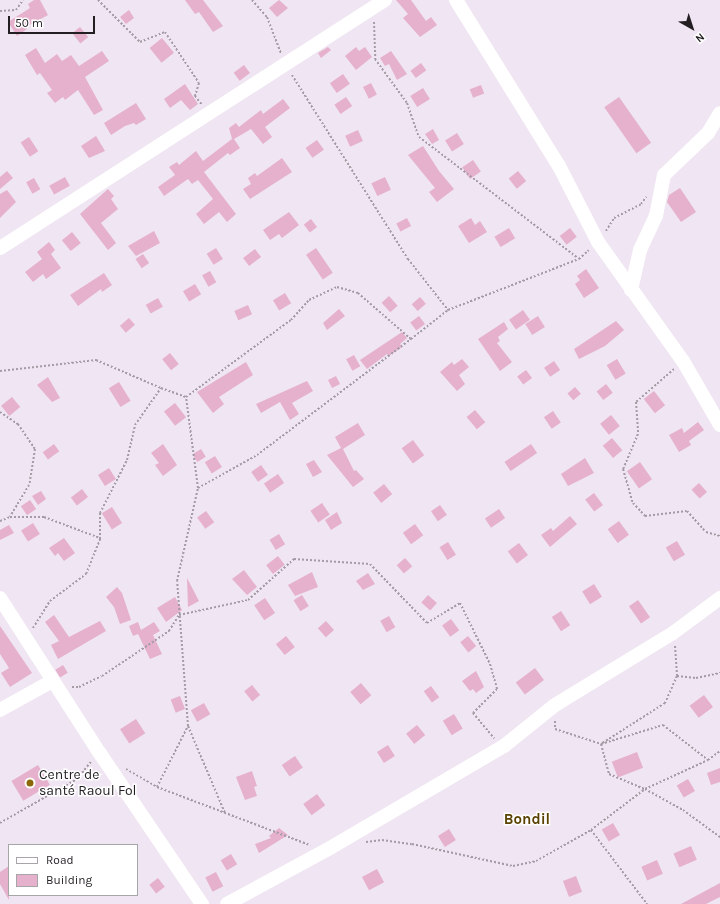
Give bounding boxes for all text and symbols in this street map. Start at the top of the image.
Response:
scale bar [10,8,97,34]
north arrow [672,8,712,48]
text: 50 m [15,16,43,30]
text: N [693,30,707,45]
place label: Centre de santé Raoul Fol [39,767,136,800]
marker: Centre de santé Raoul Fol [24,777,36,789]
district label: Bondil [504,811,550,829]
legend [8,844,138,896]
text: Road [46,853,74,867]
text: Building [46,873,92,887]

